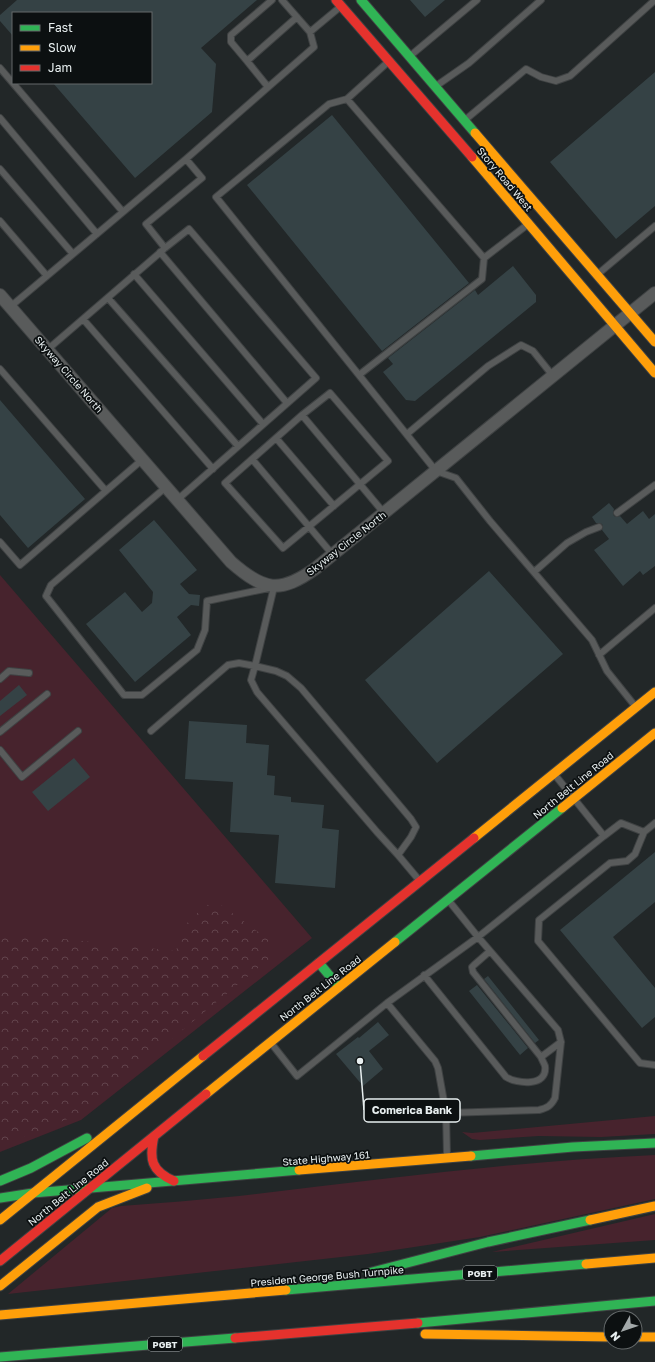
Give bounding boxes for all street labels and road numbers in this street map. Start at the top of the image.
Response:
street label: Story Road West [475,145,535,213]
street label: Skyway Circle North [33,333,105,415]
street label: Skyway Circle North [304,508,388,578]
street label: North Belt Line Road [530,749,616,821]
street label: North Belt Line Road [277,953,363,1023]
street label: State Highway 161 [282,1148,370,1168]
street label: North Belt Line Road [25,1156,111,1228]
street label: President George Bush Turnpike [250,1263,404,1289]
road number: PGBT [463,1266,497,1280]
road number: PGBT [148,1337,182,1351]

